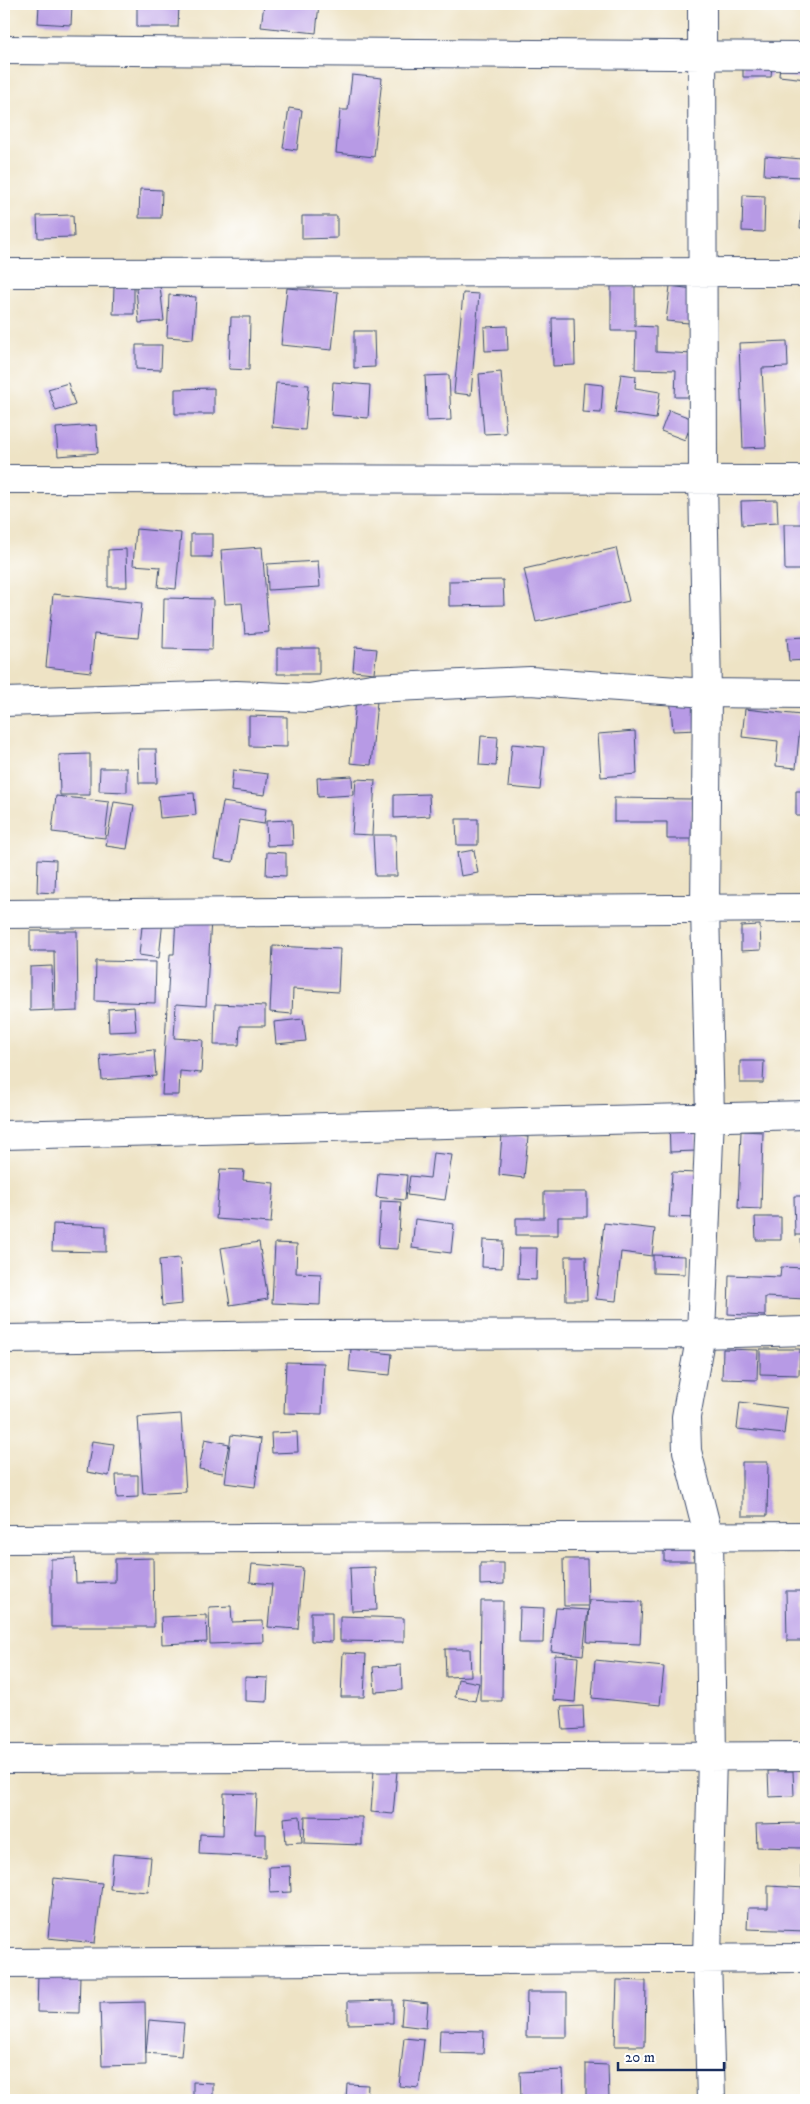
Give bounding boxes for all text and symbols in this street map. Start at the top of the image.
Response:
scale bar [618,2039,724,2071]
text: 20 m [625,2048,655,2067]

